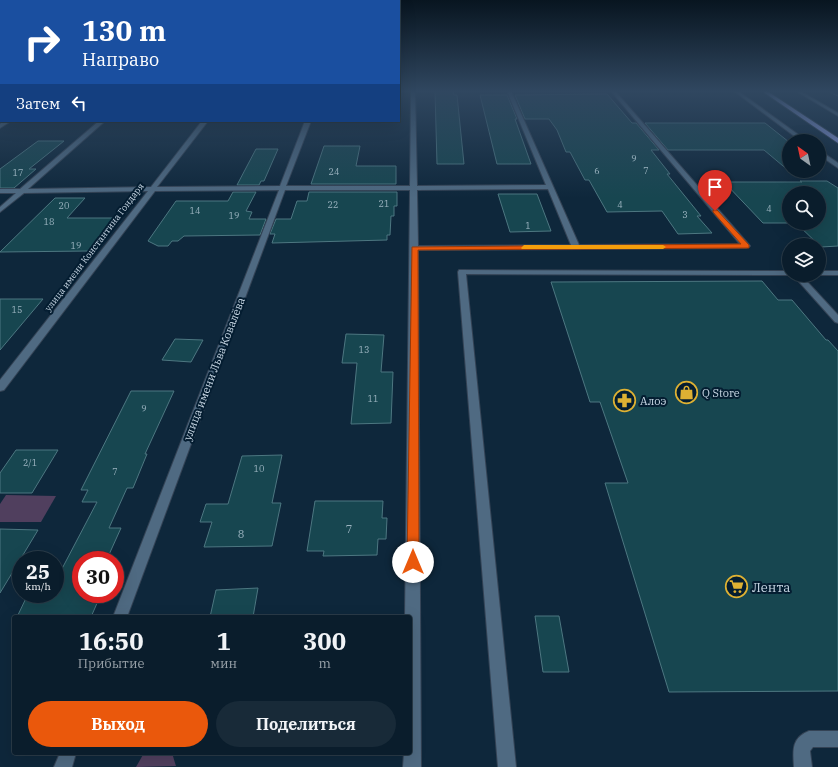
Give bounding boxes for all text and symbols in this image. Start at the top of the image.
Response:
text: 130 m [82,12,166,49]
icon: right [16,16,68,68]
text: Направо [82,48,159,71]
icon: left [68,92,90,114]
text: Затем [16,94,60,113]
north arrow [782,134,826,178]
map controls [782,134,826,282]
house number: 9 [631,153,637,164]
house number: 6 [594,165,600,176]
house number: 7 [643,165,649,176]
house number: 24 [329,166,339,177]
house number: 17 [13,167,23,178]
pin [698,170,732,211]
icon: arrive [704,176,726,198]
street label: улица имени Константина Гондаря [42,181,146,313]
button: search [782,186,826,230]
house number: 21 [379,198,389,209]
house number: 22 [328,199,338,210]
house number: 4 [617,199,623,210]
house number: 20 [59,200,69,211]
house number: 4 [766,203,772,214]
house number: 14 [190,205,200,216]
house number: 3 [682,209,688,220]
house number: 19 [229,210,239,221]
house number: 18 [44,216,54,227]
house number: 1 [525,220,531,231]
button: layers [782,238,826,282]
house number: 19 [71,240,81,251]
street label: улица имени Льва Ковалёва [180,295,248,443]
house number: 15 [12,304,22,315]
house number: 13 [359,344,369,355]
shop icon: Q Store [673,380,699,406]
place label: Q Store [702,386,740,400]
pharmacy icon: Алоэ [612,388,638,414]
house number: 11 [368,393,378,404]
place label: Алоэ [640,394,667,408]
house number: 9 [141,403,147,414]
house number: 2/1 [23,457,37,468]
house number: 10 [254,463,264,474]
house number: 7 [112,466,118,477]
house number: 7 [346,522,352,536]
house number: 8 [238,527,244,541]
position arrow [392,541,434,583]
speed limit sign: 30 [72,551,124,603]
text: 25 [26,558,50,585]
supermarket icon: Лента [724,574,750,600]
place label: Лента [752,579,790,596]
text: km/h [25,580,51,593]
text: 16:50 [79,625,144,657]
text: 1 [217,625,231,657]
text: 300 [303,625,346,657]
text: Прибытие [78,655,144,672]
text: мин [210,655,237,672]
text: m [318,655,331,672]
button: Выход [28,701,208,747]
button: Поделиться [216,701,396,747]

